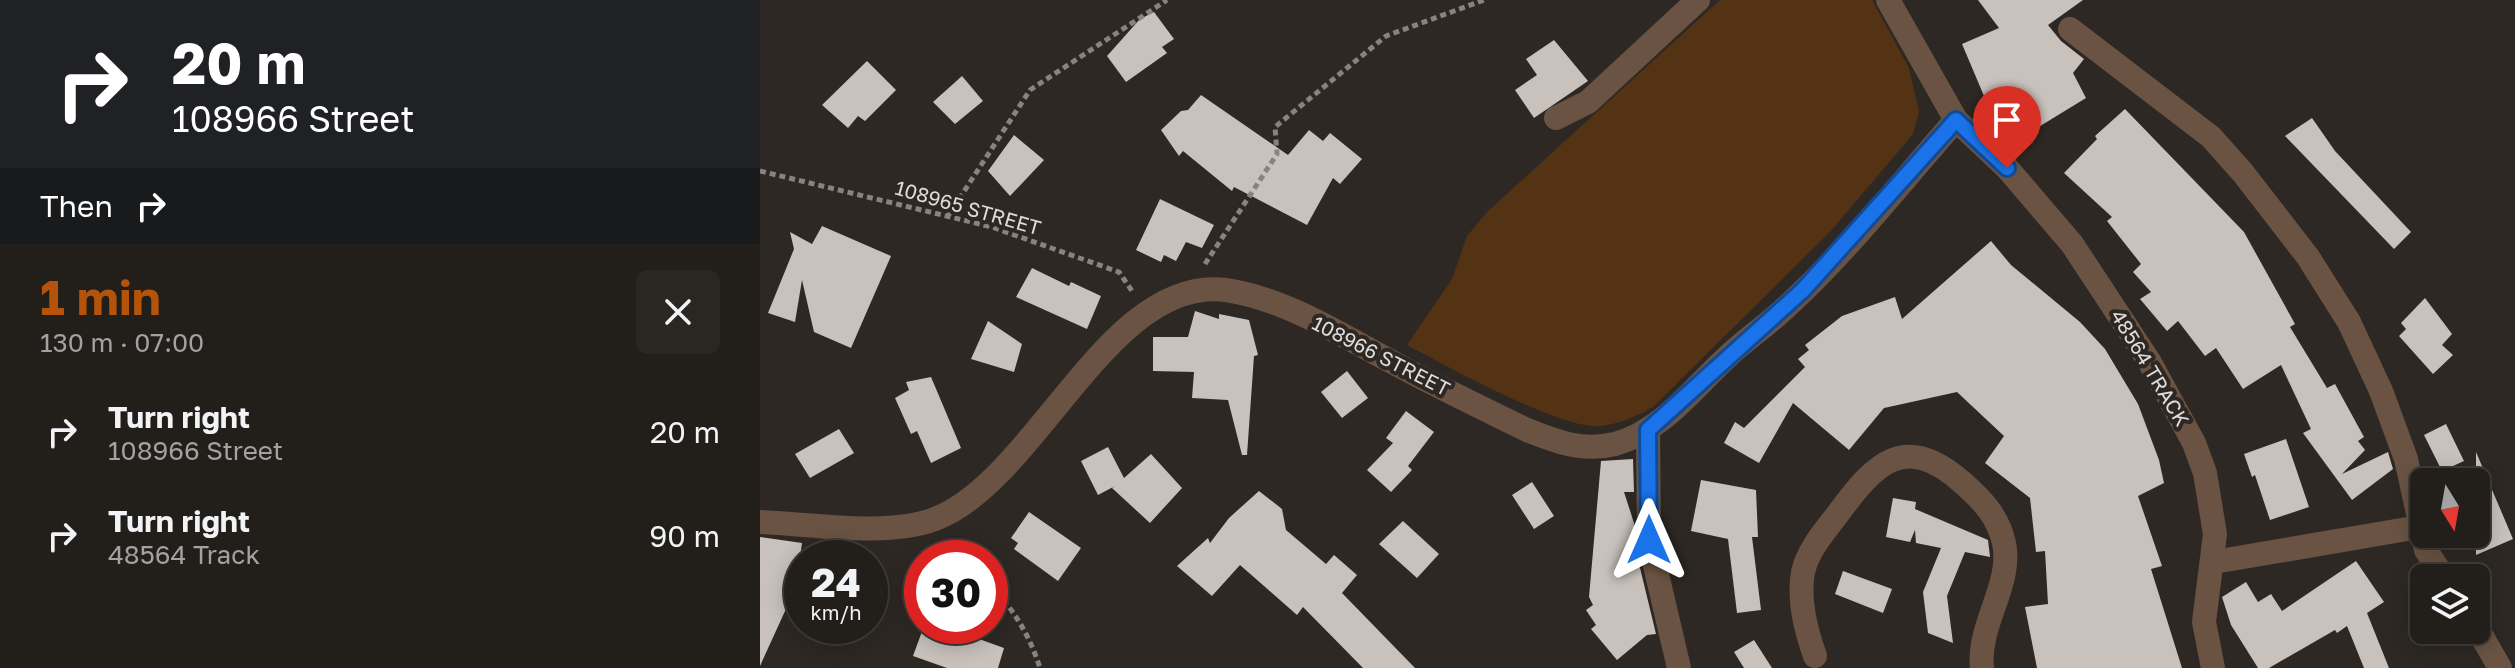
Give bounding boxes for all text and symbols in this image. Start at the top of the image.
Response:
text: 20 m [172,29,306,96]
icon: right [40,32,144,136]
pin [1973,86,2041,168]
text: 108966 Street [172,97,415,140]
icon: arrive [1985,98,2029,142]
street label: 108965 STREET [893,175,1044,239]
icon: right [129,184,173,228]
text: Then [40,188,113,224]
text: 1 min [40,268,161,326]
button: close [636,270,720,354]
street label: 48564 TRACK [2107,305,2195,430]
street label: 108966 STREET [1309,310,1454,400]
text: 130 m · 07:00 [40,327,204,358]
text: Turn right [108,399,250,435]
icon: right [40,410,84,454]
text: 20 m [650,414,720,450]
text: 108966 Street [108,435,283,466]
north arrow [2410,468,2490,548]
map controls [2410,468,2490,644]
position arrow [1607,498,1691,582]
text: Turn right [108,503,250,539]
icon: right [40,514,84,558]
text: 90 m [649,518,720,554]
text: 48564 Track [108,539,260,570]
speed limit sign: 30 [904,540,1008,644]
text: 24 [811,558,861,606]
button: layers [2410,564,2490,644]
text: km/h [811,600,861,624]

